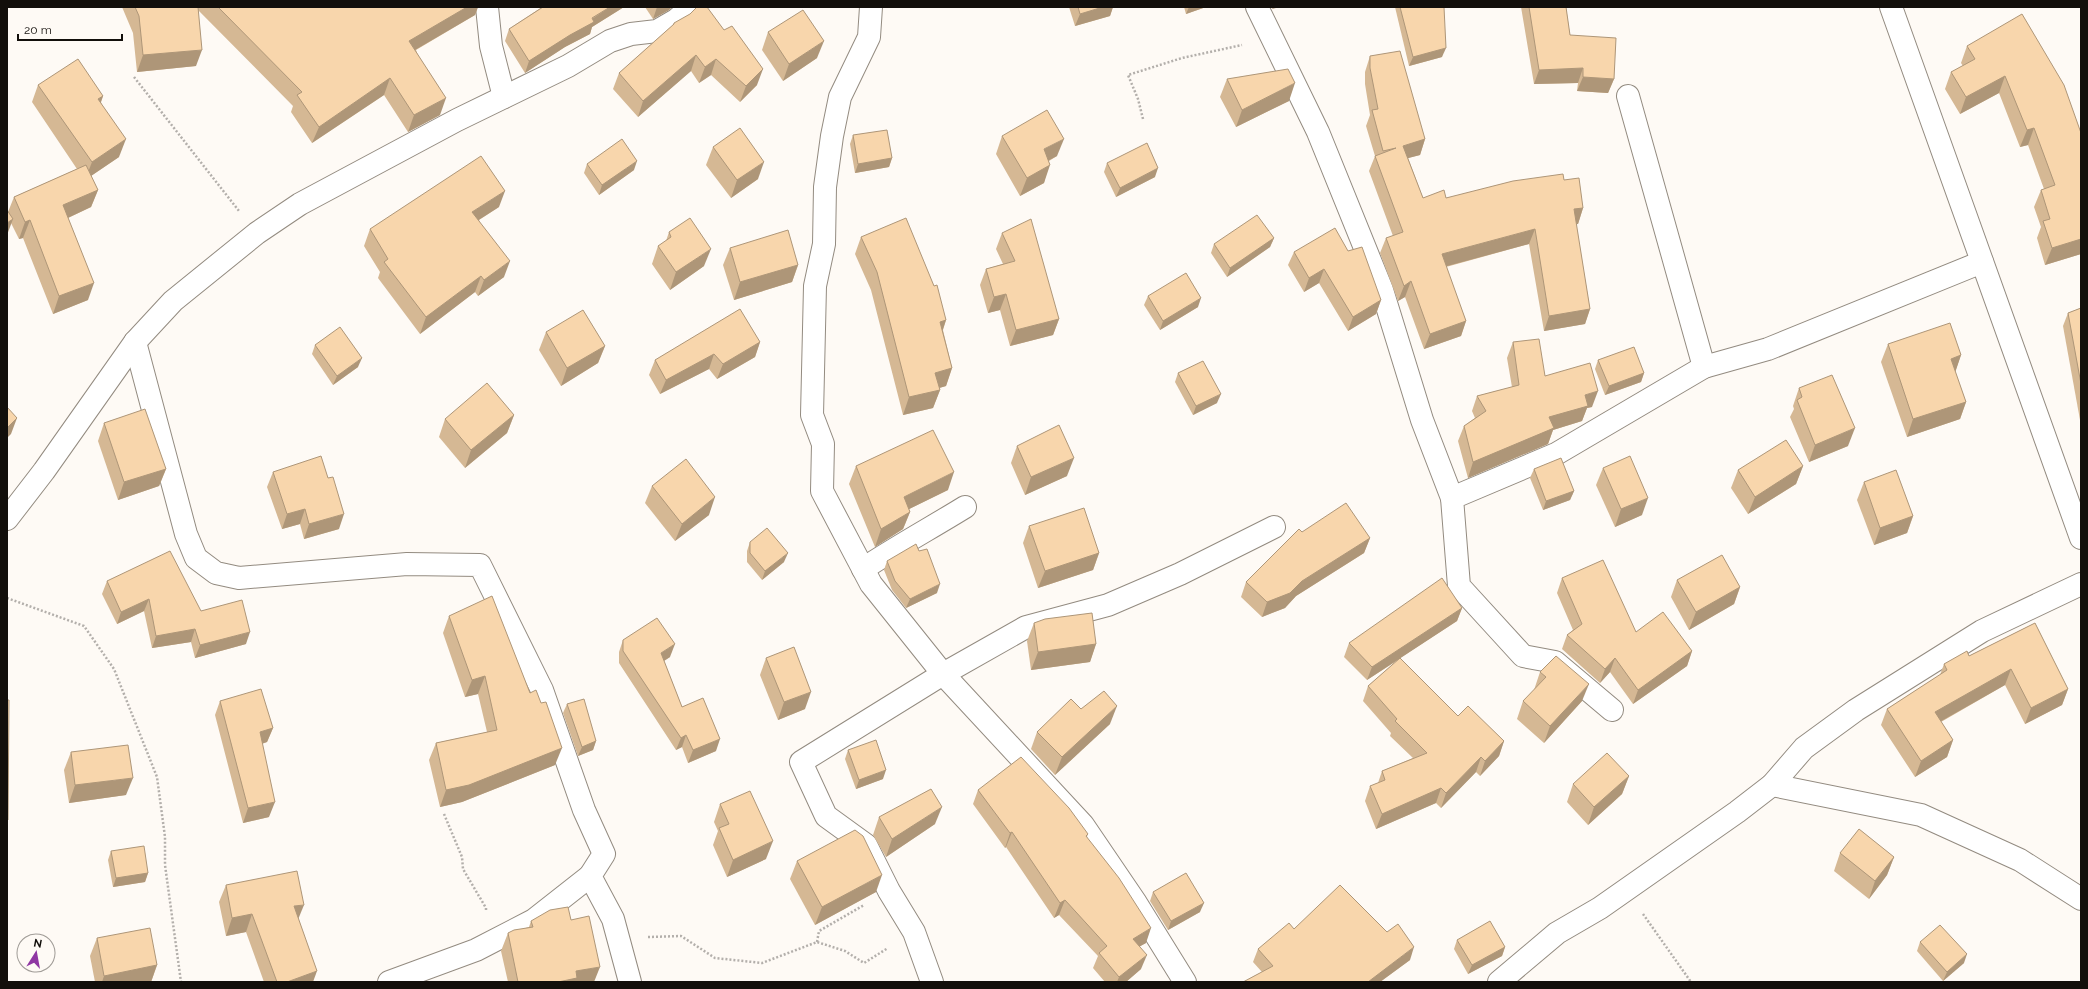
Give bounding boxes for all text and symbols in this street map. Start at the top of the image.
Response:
scale bar [18,16,122,42]
text: 20 m [24,23,52,37]
north arrow [16,933,56,973]
text: N [32,936,43,951]

